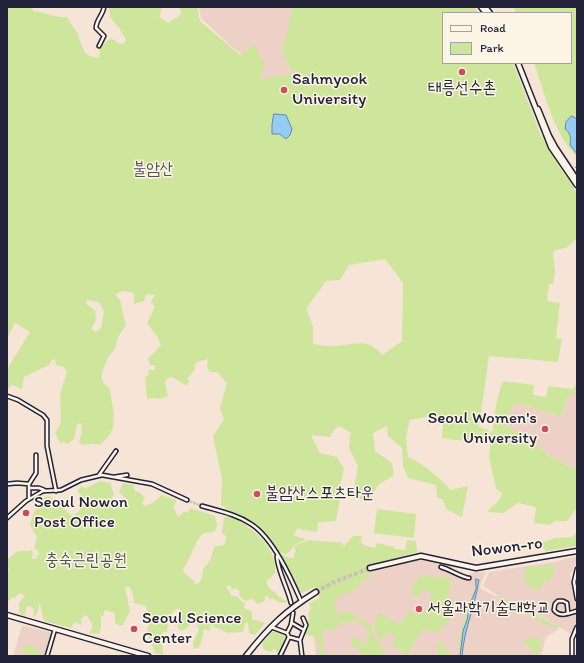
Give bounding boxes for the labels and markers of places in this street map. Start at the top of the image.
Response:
marker: 태릉선수촌 [457,67,467,77]
place label: Sahmyook University [292,70,367,110]
place label: 태릉선수촌 [428,79,496,99]
marker: Sahmyook University [279,85,289,95]
place label: Seoul Women's University [428,409,537,449]
marker: Seoul Women's University [540,424,550,434]
place label: 불암산스포츠타운 [265,484,374,504]
marker: 불암산스포츠타운 [252,489,262,499]
place label: Seoul Nowon Post Office [34,493,128,533]
marker: Seoul Nowon Post Office [21,508,31,518]
place label: 서울과학기술대학교 [427,599,550,619]
marker: 서울과학기술대학교 [414,604,424,614]
place label: Seoul Science Center [142,609,242,649]
marker: Seoul Science Center [129,624,139,634]

